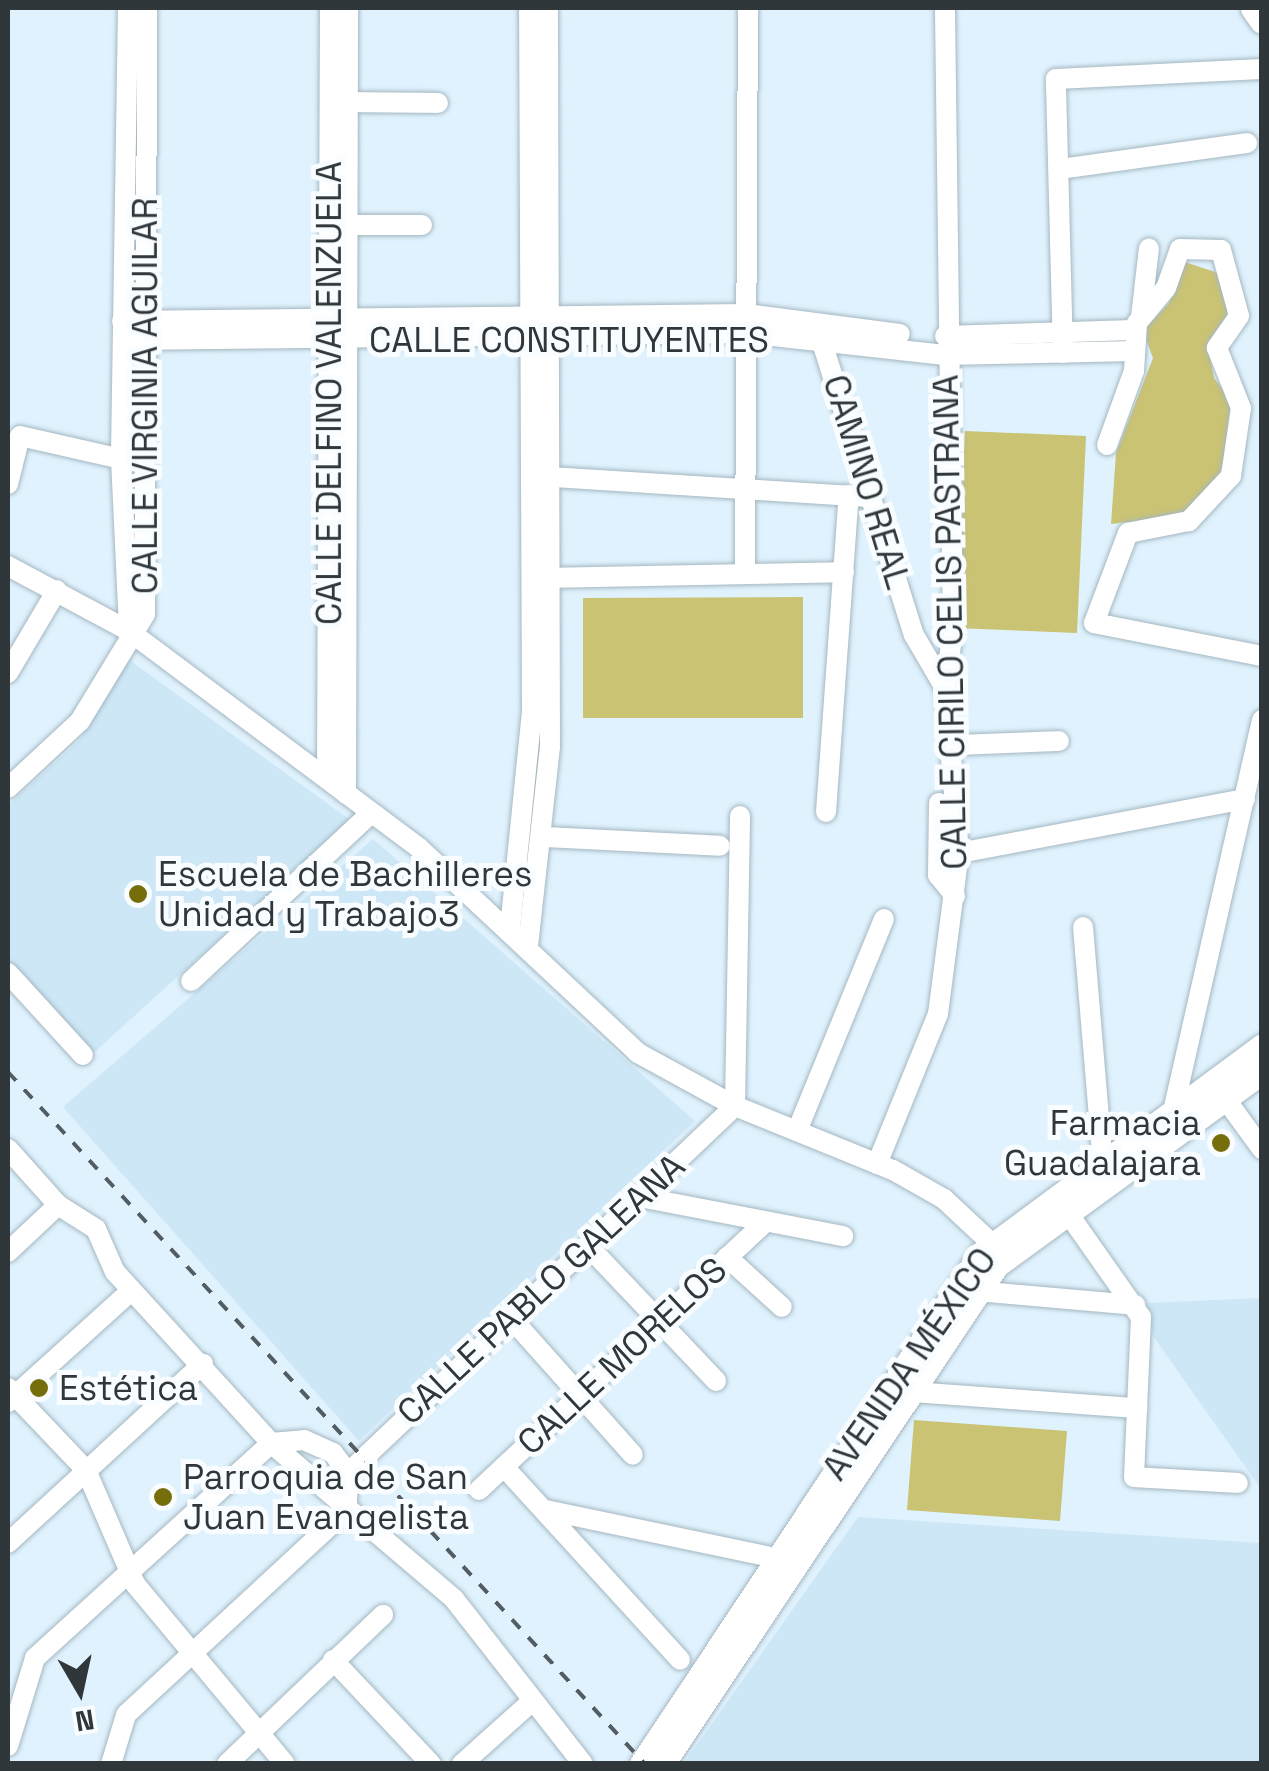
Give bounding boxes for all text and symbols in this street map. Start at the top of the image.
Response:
street label: CALLE DELFINO VALENZUELA [308,161,350,625]
street label: CALLE VIRGINIA AGUILAR [124,197,166,595]
street label: CALLE CONSTITUYENTES [369,319,769,361]
street label: CAMINO REAL [815,370,919,594]
street label: CALLE CIRILO CELIS PASTRANA [925,374,975,870]
place label: Escuela de Bachilleres Unidad y Trabajo3 [158,853,533,935]
marker: Escuela de Bachilleres Unidad y Trabajo3 [127,883,149,905]
place label: Farmacia Guadalajara [1004,1102,1201,1184]
marker: Farmacia Guadalajara [1210,1132,1232,1154]
street label: CALLE PABLO GALEANA [389,1145,693,1433]
street label: AVENIDA MÉXICO [813,1240,1005,1488]
street label: CALLE MORELOS [509,1249,735,1463]
place label: Estética [59,1367,198,1409]
marker: Estética [28,1377,50,1399]
place label: Parroquia de San Juan Evangelista [183,1456,469,1538]
marker: Parroquia de San Juan Evangelista [152,1486,174,1508]
north arrow [30,1641,130,1741]
text: N [73,1701,97,1740]

